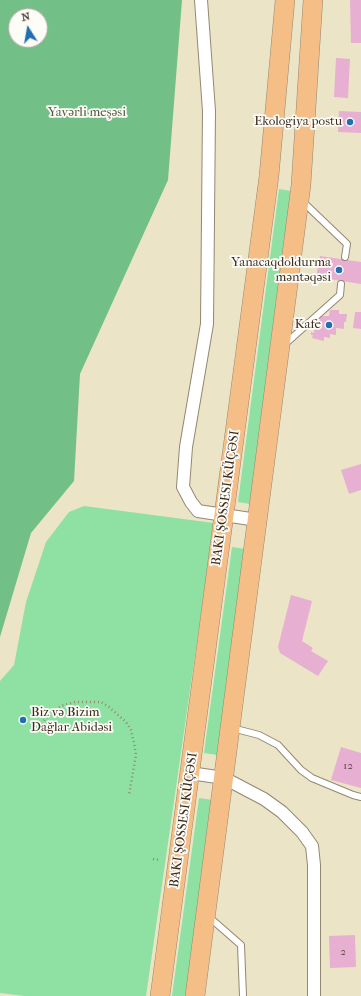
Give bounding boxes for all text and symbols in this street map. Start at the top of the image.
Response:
north arrow [8,8,48,48]
text: N [20,10,31,24]
park label: Yavərli meşəsi [48,105,126,121]
place label: Ekologiya postu [254,114,342,130]
marker: Ekologiya postu [345,117,355,127]
place label: Yanacaqdoldurma məntəqəsi [231,255,331,286]
marker: Yanacaqdoldurma məntəqəsi [334,265,344,275]
place label: Kafe [295,317,321,333]
marker: Kafe [324,320,334,330]
street label: BAKI ŞOSSESI KÜÇƏSI [209,429,243,567]
place label: Biz və Bizim Dağlar Abidəsi [31,705,112,736]
marker: Biz və Bizim Dağlar Abidəsi [18,715,28,725]
street label: BAKI ŞOSSESI KÜÇƏSI [167,751,201,889]
house number: 12 [343,759,353,773]
house number: 2 [340,945,346,959]

